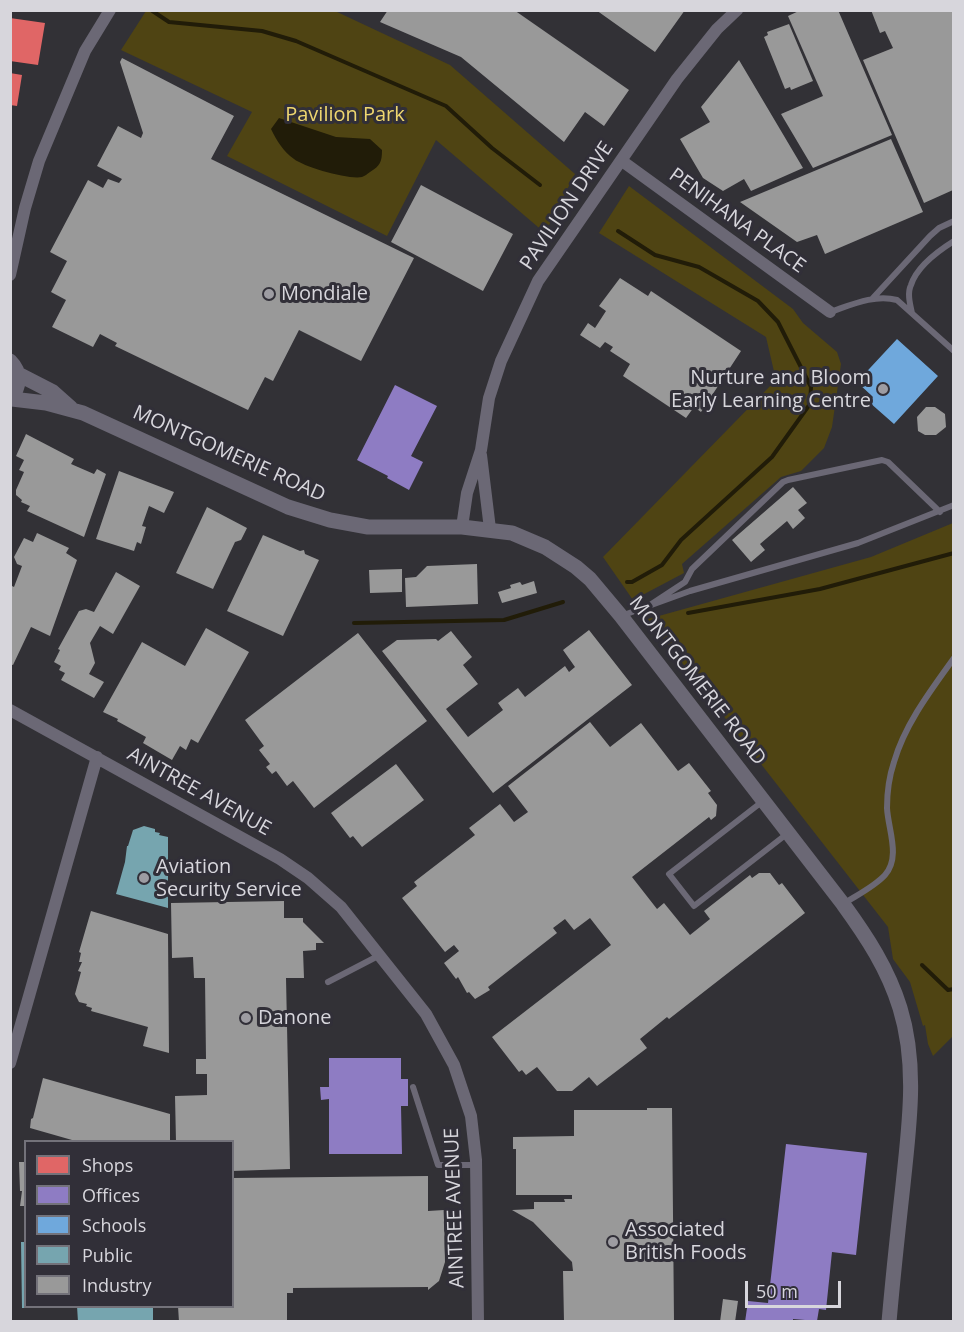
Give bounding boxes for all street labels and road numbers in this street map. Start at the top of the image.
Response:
street label: PAVILION DRIVE [515,137,619,275]
street label: PENIHANA PLACE [664,163,810,279]
street label: MONTGOMERIE ROAD [129,401,329,507]
street label: MONTGOMERIE ROAD [623,592,771,770]
street label: AINTREE AVENUE [123,743,275,841]
street label: AINTREE AVENUE [440,1127,470,1289]

